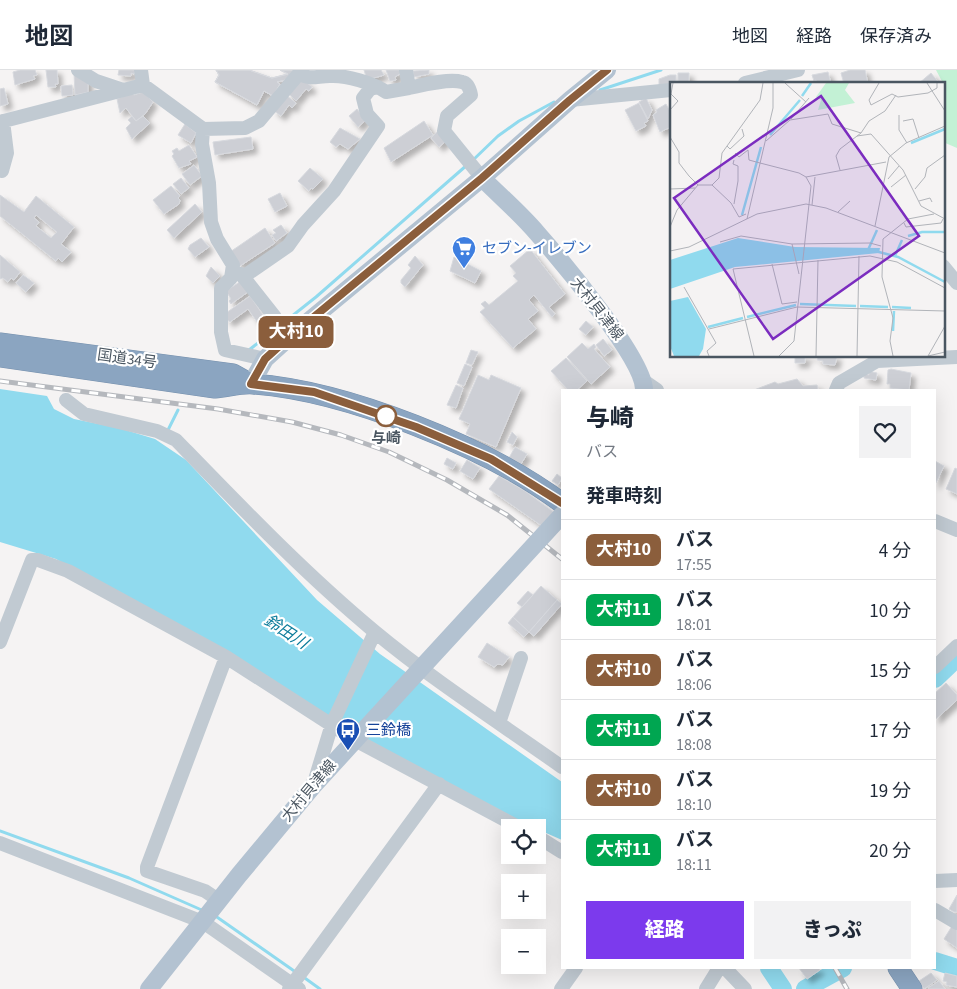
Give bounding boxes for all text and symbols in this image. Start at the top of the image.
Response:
text: 地図 [25,19,73,54]
text: 地図 [732,24,768,49]
text: 経路 [796,24,832,49]
text: 保存済み [860,24,932,49]
inset map [670,82,944,358]
supermarket icon: セブン-イレブン [451,235,477,269]
place label: セブン-イレブン [482,238,592,259]
street label: 大村貝津線 [566,273,628,345]
line badge: 大村10 [261,316,331,348]
text: 大村10 [268,319,324,344]
street label: 国道34号 [96,344,158,374]
text: 与崎 [586,401,634,436]
marker: 与崎 [375,405,397,427]
button: heart [859,406,911,458]
place label: 与崎 [371,428,401,449]
text: バス [586,441,618,463]
text: 発車時刻 [586,483,662,510]
text: バス [676,527,714,554]
text: 大村10 [596,537,651,562]
text: 4 分 [879,538,911,565]
text: 17:55 [676,554,712,576]
text: バス [676,587,714,614]
text: 大村11 [596,597,651,622]
text: 10 分 [869,598,911,625]
water label: 鈴田川 [260,610,314,655]
text: 18:01 [676,614,712,636]
text: バス [676,647,714,674]
text: 大村10 [596,657,651,682]
text: 15 分 [869,658,911,685]
text: 18:06 [676,674,712,696]
text: バス [676,707,714,734]
bus stop icon: 三鈴橋 [335,717,361,751]
text: 大村11 [596,717,651,742]
text: 17 分 [869,718,911,745]
place label: 三鈴橋 [366,720,411,741]
text: 18:08 [676,734,712,756]
street label: 大村貝津線 [277,756,341,826]
text: バス [676,767,714,794]
text: 大村10 [596,777,651,802]
text: 19 分 [869,778,911,805]
text: 18:10 [676,794,712,816]
map controls [501,819,546,974]
button: locate [501,819,546,864]
text: バス [676,827,714,854]
text: 大村11 [596,837,651,862]
text: 20 分 [869,838,911,865]
text: 18:11 [676,854,712,876]
button: + [501,874,546,919]
button: 経路 [586,901,744,959]
button: きっぷ [754,901,911,959]
button: − [501,929,546,974]

